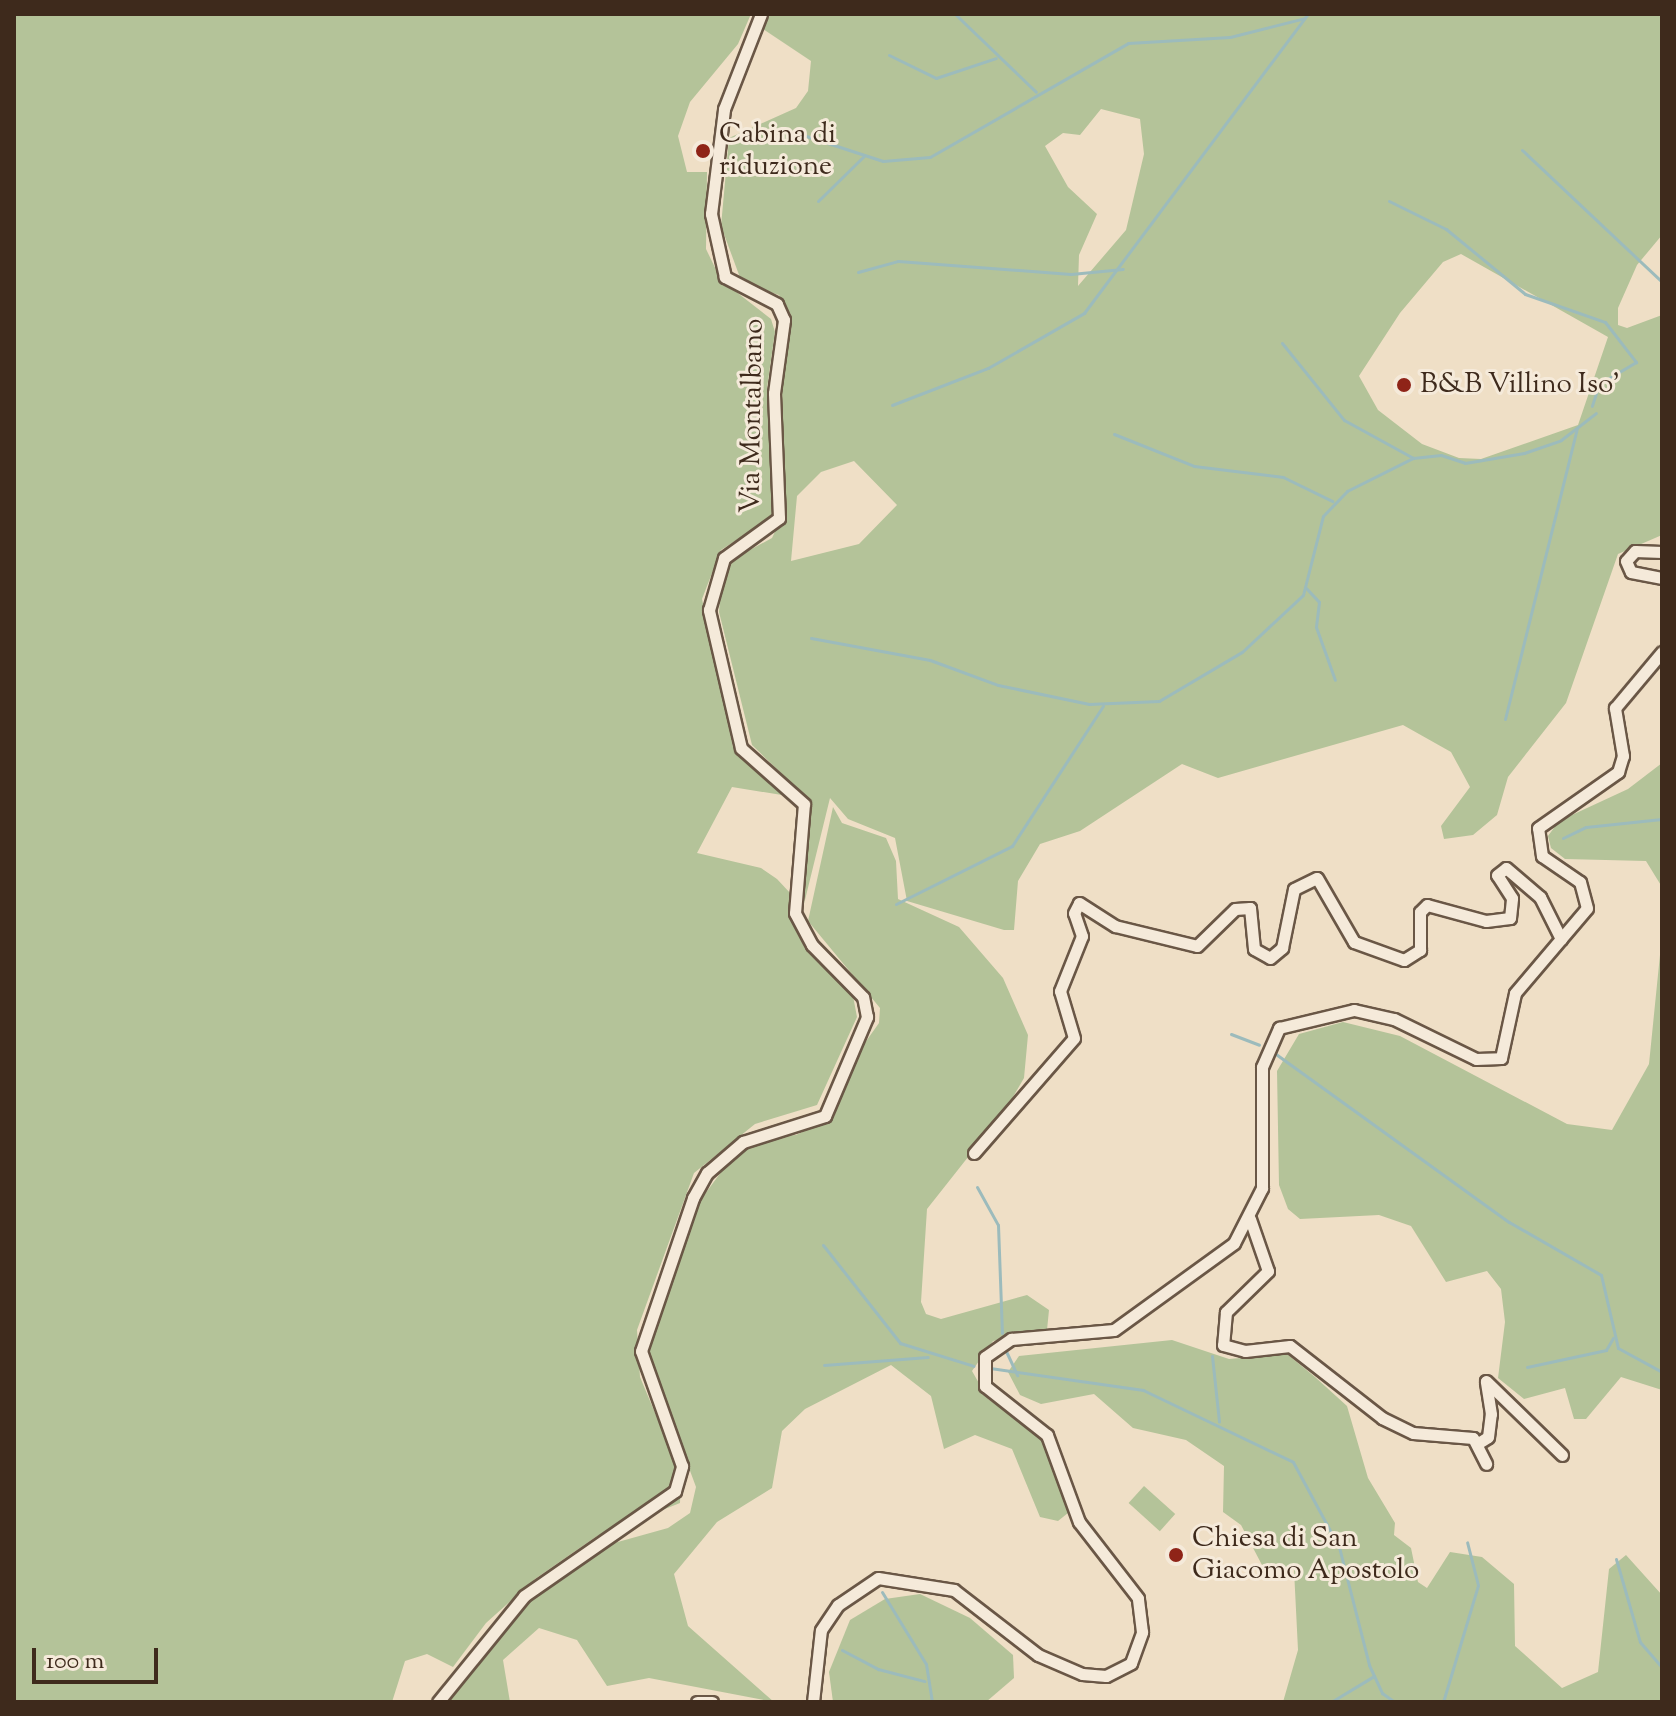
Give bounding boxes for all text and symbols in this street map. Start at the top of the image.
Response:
place label: Cabina di riduzione [719,118,836,184]
marker: Cabina di riduzione [694,142,712,160]
street label: Via Montalbano [735,318,771,514]
place label: B&B Villino Iso' [1420,368,1620,402]
marker: B&B Villino Iso' [1395,376,1413,394]
place label: Chiesa di San Giacomo Apostolo [1192,1522,1419,1588]
marker: Chiesa di San Giacomo Apostolo [1167,1546,1185,1564]
scale bar [36,1632,162,1682]
text: 100 m [46,1645,104,1679]

